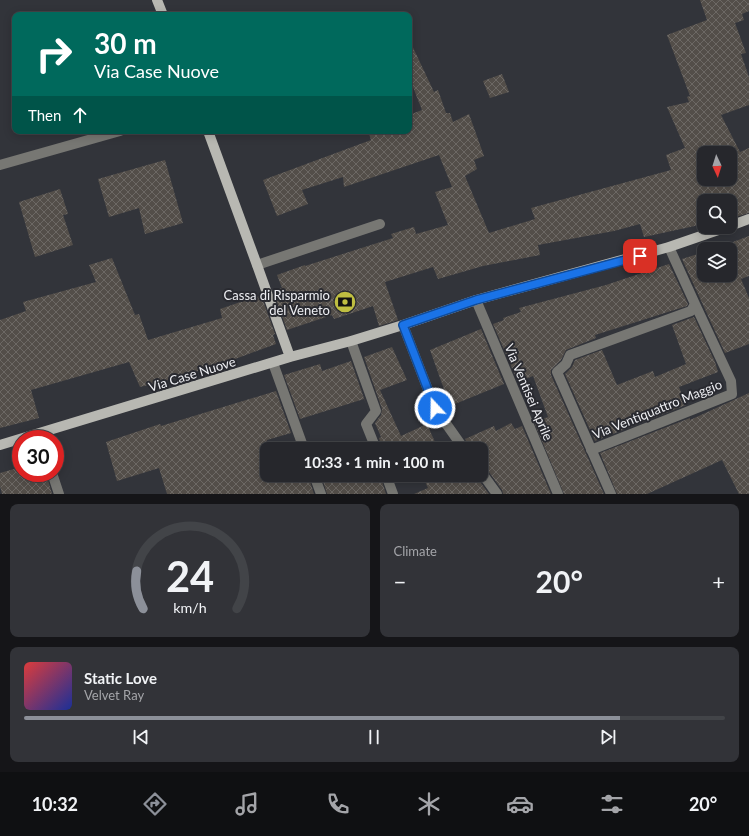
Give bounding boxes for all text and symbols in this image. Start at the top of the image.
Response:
text: 30 m [94,26,157,60]
icon: right [28,28,80,80]
text: Via Case Nuove [94,60,219,82]
icon: ahead [69,104,91,126]
text: Then [28,106,61,124]
north arrow [697,146,737,186]
map controls [697,146,737,282]
button: search [697,194,737,234]
pin [623,239,657,273]
button: layers [697,242,737,282]
icon: arrive [629,245,651,267]
place label: Cassa di Risparmio del Veneto [224,287,330,318]
bank icon: Cassa di Risparmio del Veneto [332,289,358,315]
street label: Via Ventisei Aprile [501,341,557,443]
street label: Via Case Nuove [146,353,238,395]
street label: Via Ventiquattro Maggio [590,376,724,442]
position arrow [414,387,456,429]
speed limit sign: 30 [12,430,64,482]
text: 10:33 · 1 min · 100 m [304,453,444,471]
text: Climate [394,543,437,559]
text: 24 [166,550,214,600]
text: 20° [536,563,583,599]
text: − [394,568,406,595]
text: + [712,568,725,595]
text: km/h [173,598,206,615]
text: Static Love [84,669,157,687]
text: Velvet Ray [84,687,144,703]
icon: previous [130,726,152,748]
icon: pause [363,726,385,748]
icon: next [597,726,619,748]
icon: directions [141,790,169,818]
icon: music [233,790,261,818]
icon: phone [324,790,352,818]
icon: climate [415,790,443,818]
icon: car [506,790,534,818]
icon: filters [598,790,626,818]
text: 10:32 [32,793,78,815]
text: 20° [689,793,717,815]

